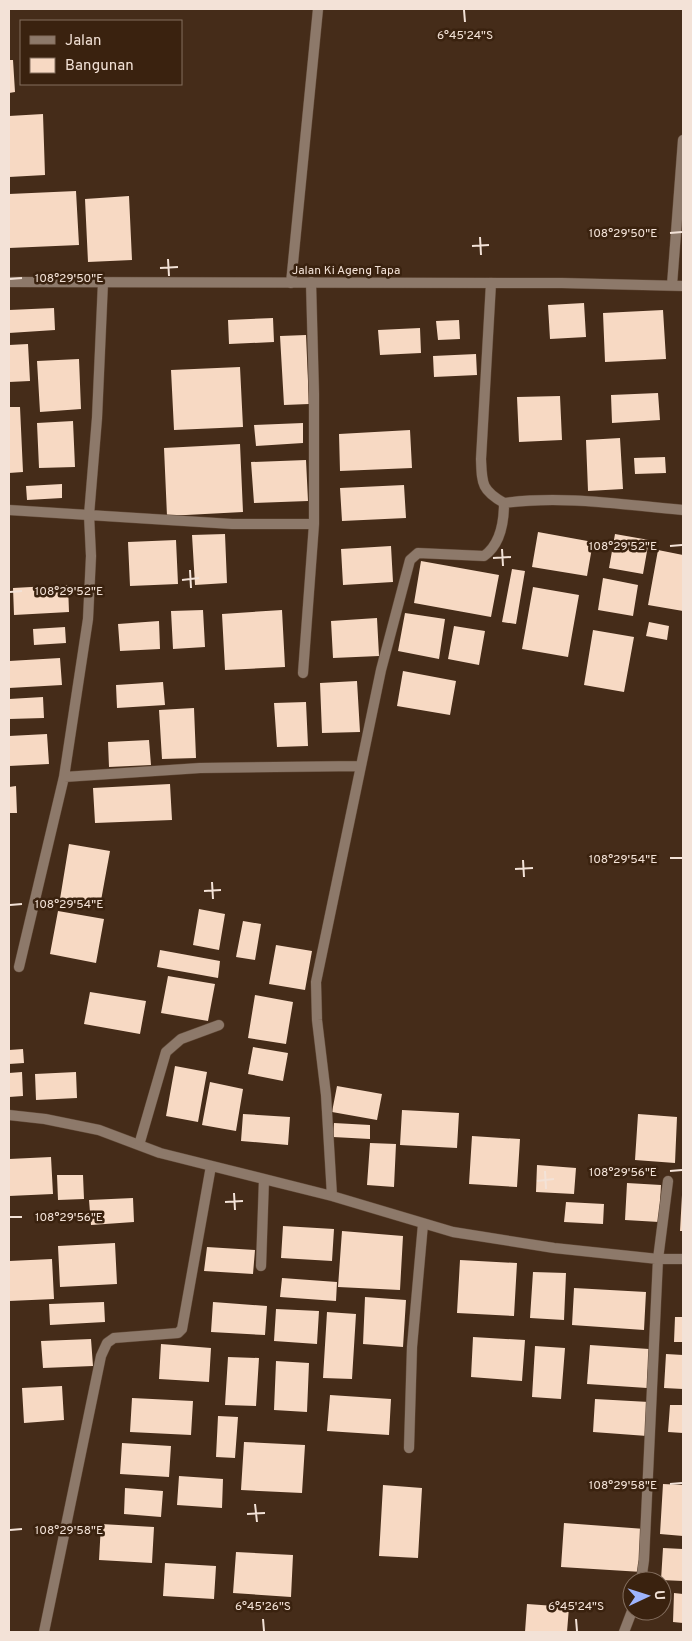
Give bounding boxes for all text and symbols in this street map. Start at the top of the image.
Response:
legend [20,20,182,85]
text: 6°45'24"S [437,28,493,44]
text: Jalan [65,32,102,51]
text: Bangunan [65,57,134,76]
text: 108°29'50"E [589,226,657,242]
street label: Jalan Ki Ageng Tapa [292,263,400,279]
text: 108°29'50"E [35,271,103,287]
text: 108°29'52"E [589,539,657,555]
text: 108°29'52"E [35,584,103,600]
text: 108°29'54"E [589,852,657,868]
text: 108°29'54"E [35,897,103,913]
text: 108°29'56"E [589,1165,657,1181]
text: 108°29'56"E [35,1210,103,1226]
text: 108°29'58"E [589,1478,657,1494]
text: 108°29'58"E [35,1523,103,1539]
north arrow [622,1571,672,1621]
text: U [650,1590,667,1601]
text: 6°45'26"S [235,1599,291,1615]
text: 6°45'24"S [548,1599,604,1615]

